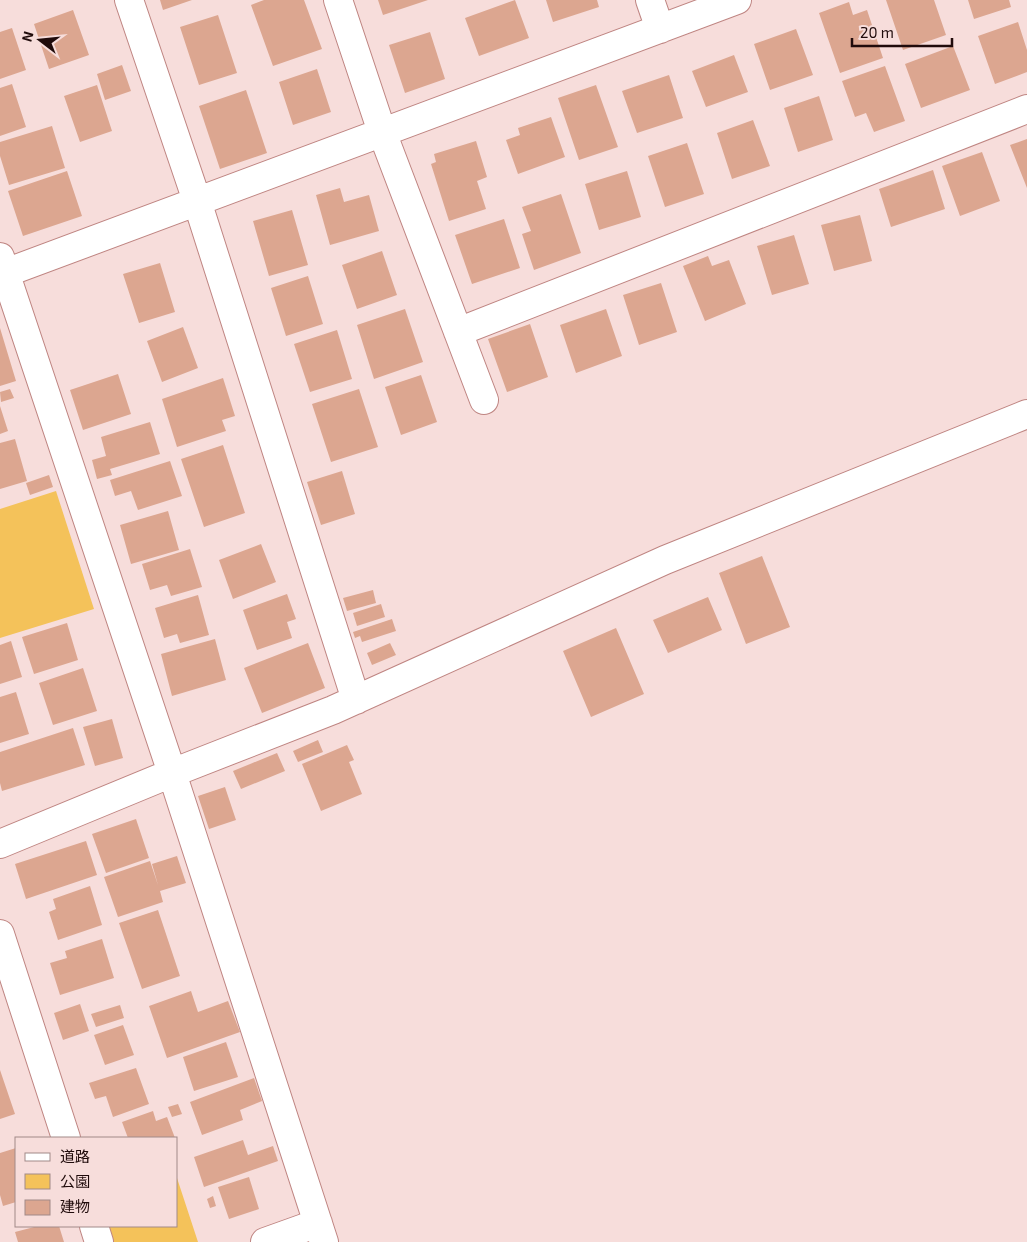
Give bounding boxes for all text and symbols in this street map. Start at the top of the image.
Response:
north arrow [15,15,65,65]
scale bar [852,15,952,47]
text: 20 m [860,23,894,41]
text: N [17,29,37,43]
legend [15,1137,178,1227]
text: 道路 [60,1147,90,1165]
text: 公園 [60,1172,90,1190]
text: 建物 [60,1197,90,1215]

